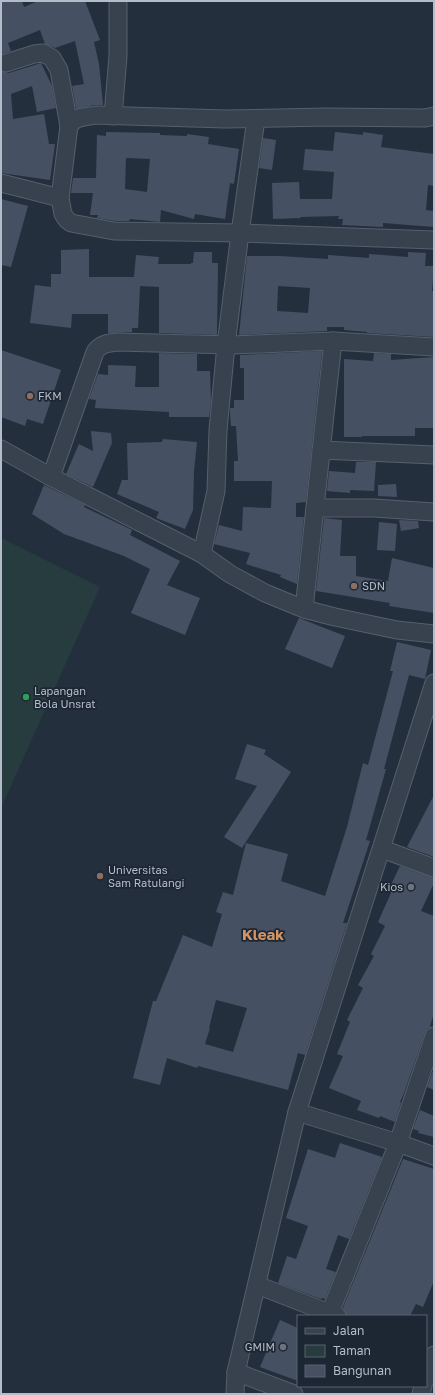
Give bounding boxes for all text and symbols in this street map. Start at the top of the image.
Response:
place label: FKM [38,389,62,402]
marker: FKM [25,391,35,401]
place label: SDN [362,579,385,592]
marker: SDN [349,581,359,591]
place label: Lapangan Bola Unsrat [34,684,96,710]
marker: Lapangan Bola Unsrat [21,692,31,702]
place label: Universitas Sam Ratulangi [108,863,185,889]
marker: Universitas Sam Ratulangi [95,871,105,881]
place label: Kios [380,880,403,893]
marker: Kios [406,882,416,892]
district label: Kleak [242,925,284,943]
legend [297,1315,427,1387]
text: Jalan [333,1323,364,1338]
place label: GMIM [245,1340,275,1353]
marker: GMIM [278,1342,288,1352]
text: Taman [333,1343,371,1358]
text: Bangunan [333,1363,391,1378]

